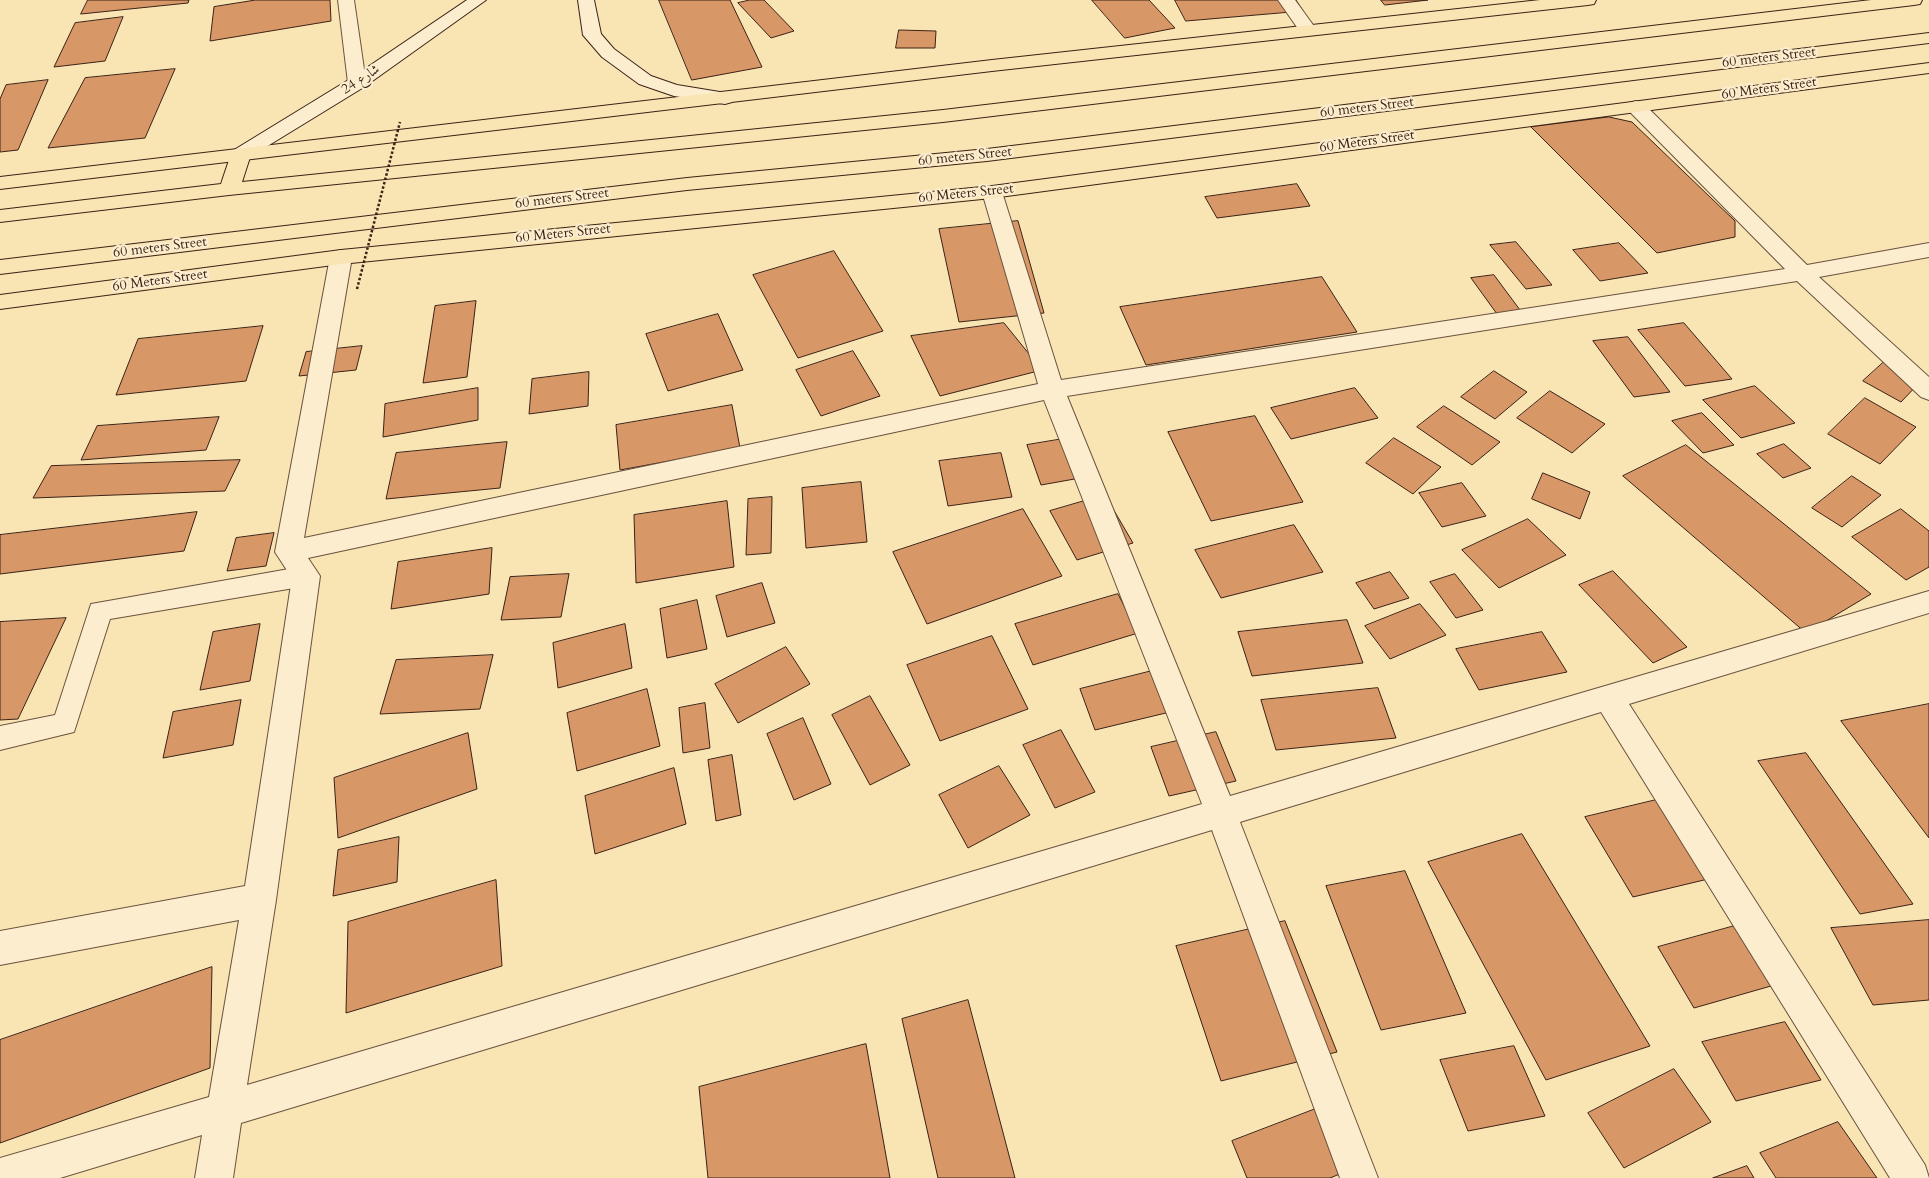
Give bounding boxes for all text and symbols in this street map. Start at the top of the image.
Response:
street label: 60 meters Street [1721,44,1817,72]
street label: شارع 24 [339,61,383,99]
street label: 60 Meters Street [1720,74,1818,104]
street label: 60 meters Street [1319,94,1415,122]
street label: 60 Meters Street [1318,127,1416,157]
street label: 60 meters Street [917,144,1013,170]
street label: 60 Meters Street [918,181,1014,207]
street label: 60 meters Street [514,185,610,213]
street label: 60 Meters Street [515,221,611,247]
street label: 60 meters Street [112,234,208,262]
street label: 60 Meters Street [111,266,209,296]

